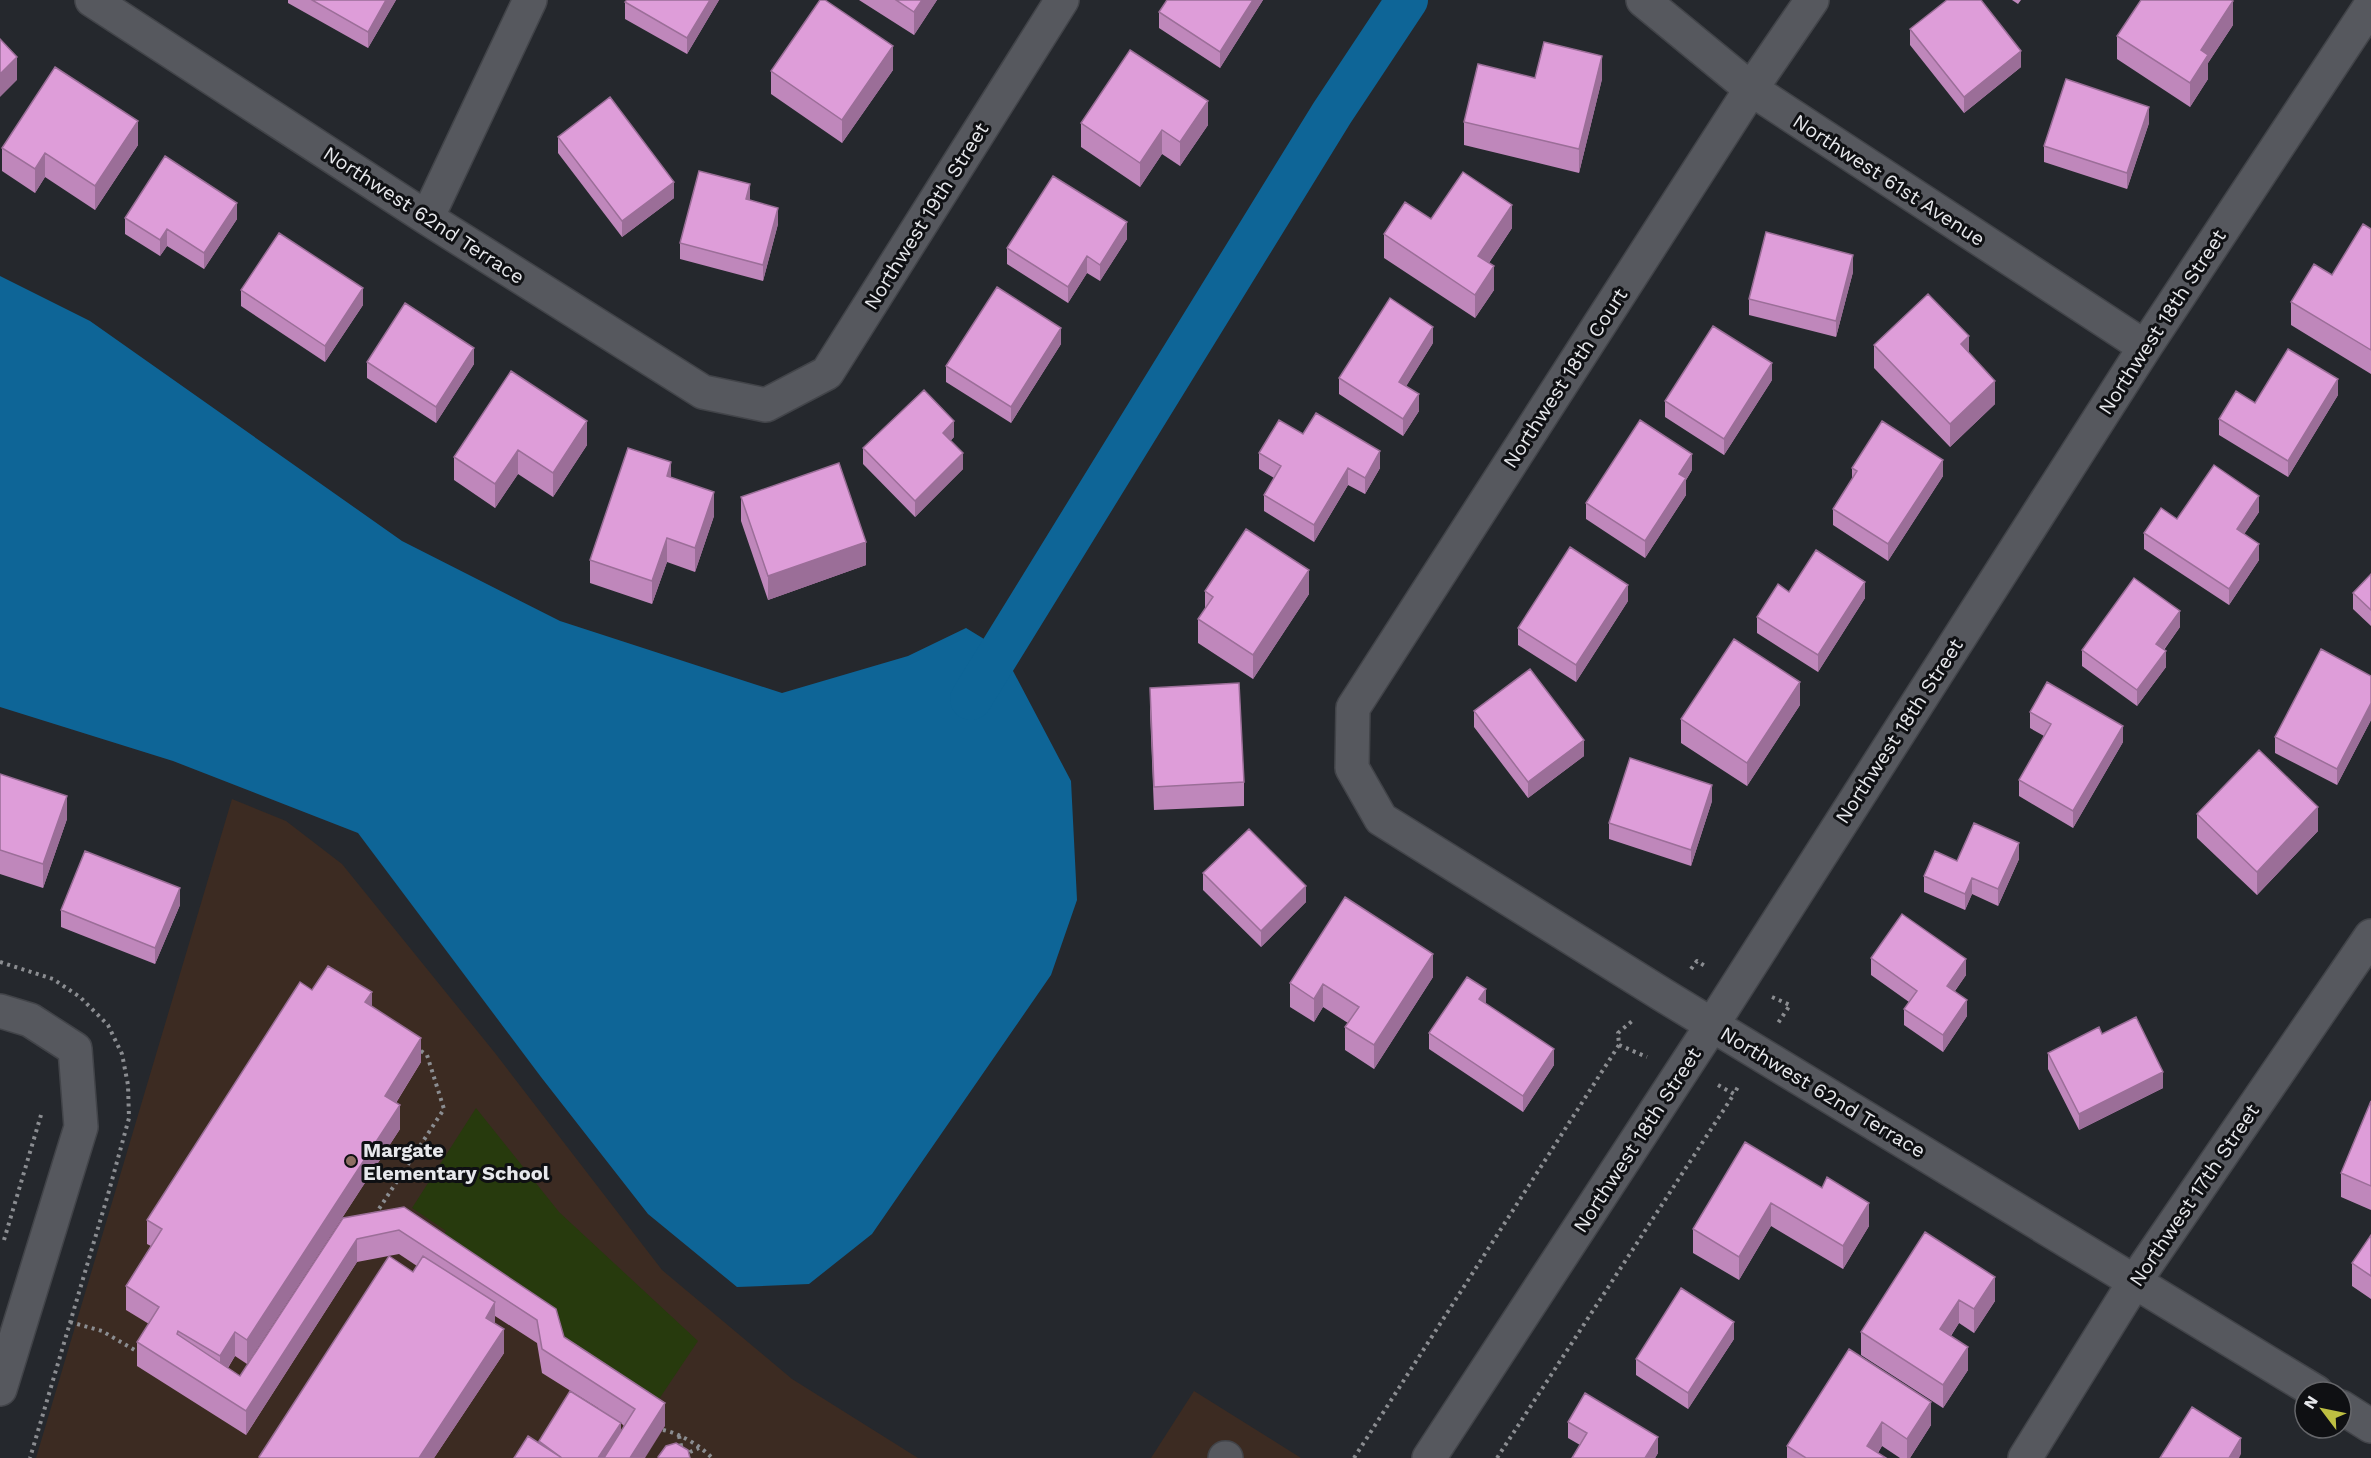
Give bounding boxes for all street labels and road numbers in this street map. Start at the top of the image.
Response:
street label: Northwest 61st Avenue [1789,109,1989,251]
street label: Northwest 19th Street [859,118,994,314]
street label: Northwest 62nd Terrace [319,141,529,289]
street label: Northwest 18th Street [2093,224,2231,419]
street label: Northwest 18th Court [1498,283,1632,472]
street label: Northwest 18th Street [1830,633,1968,828]
street label: Northwest 62nd Terrace [1716,1021,1930,1163]
street label: Northwest 18th Street [1568,1042,1706,1237]
street label: Northwest 17th Street [2124,1099,2264,1291]

